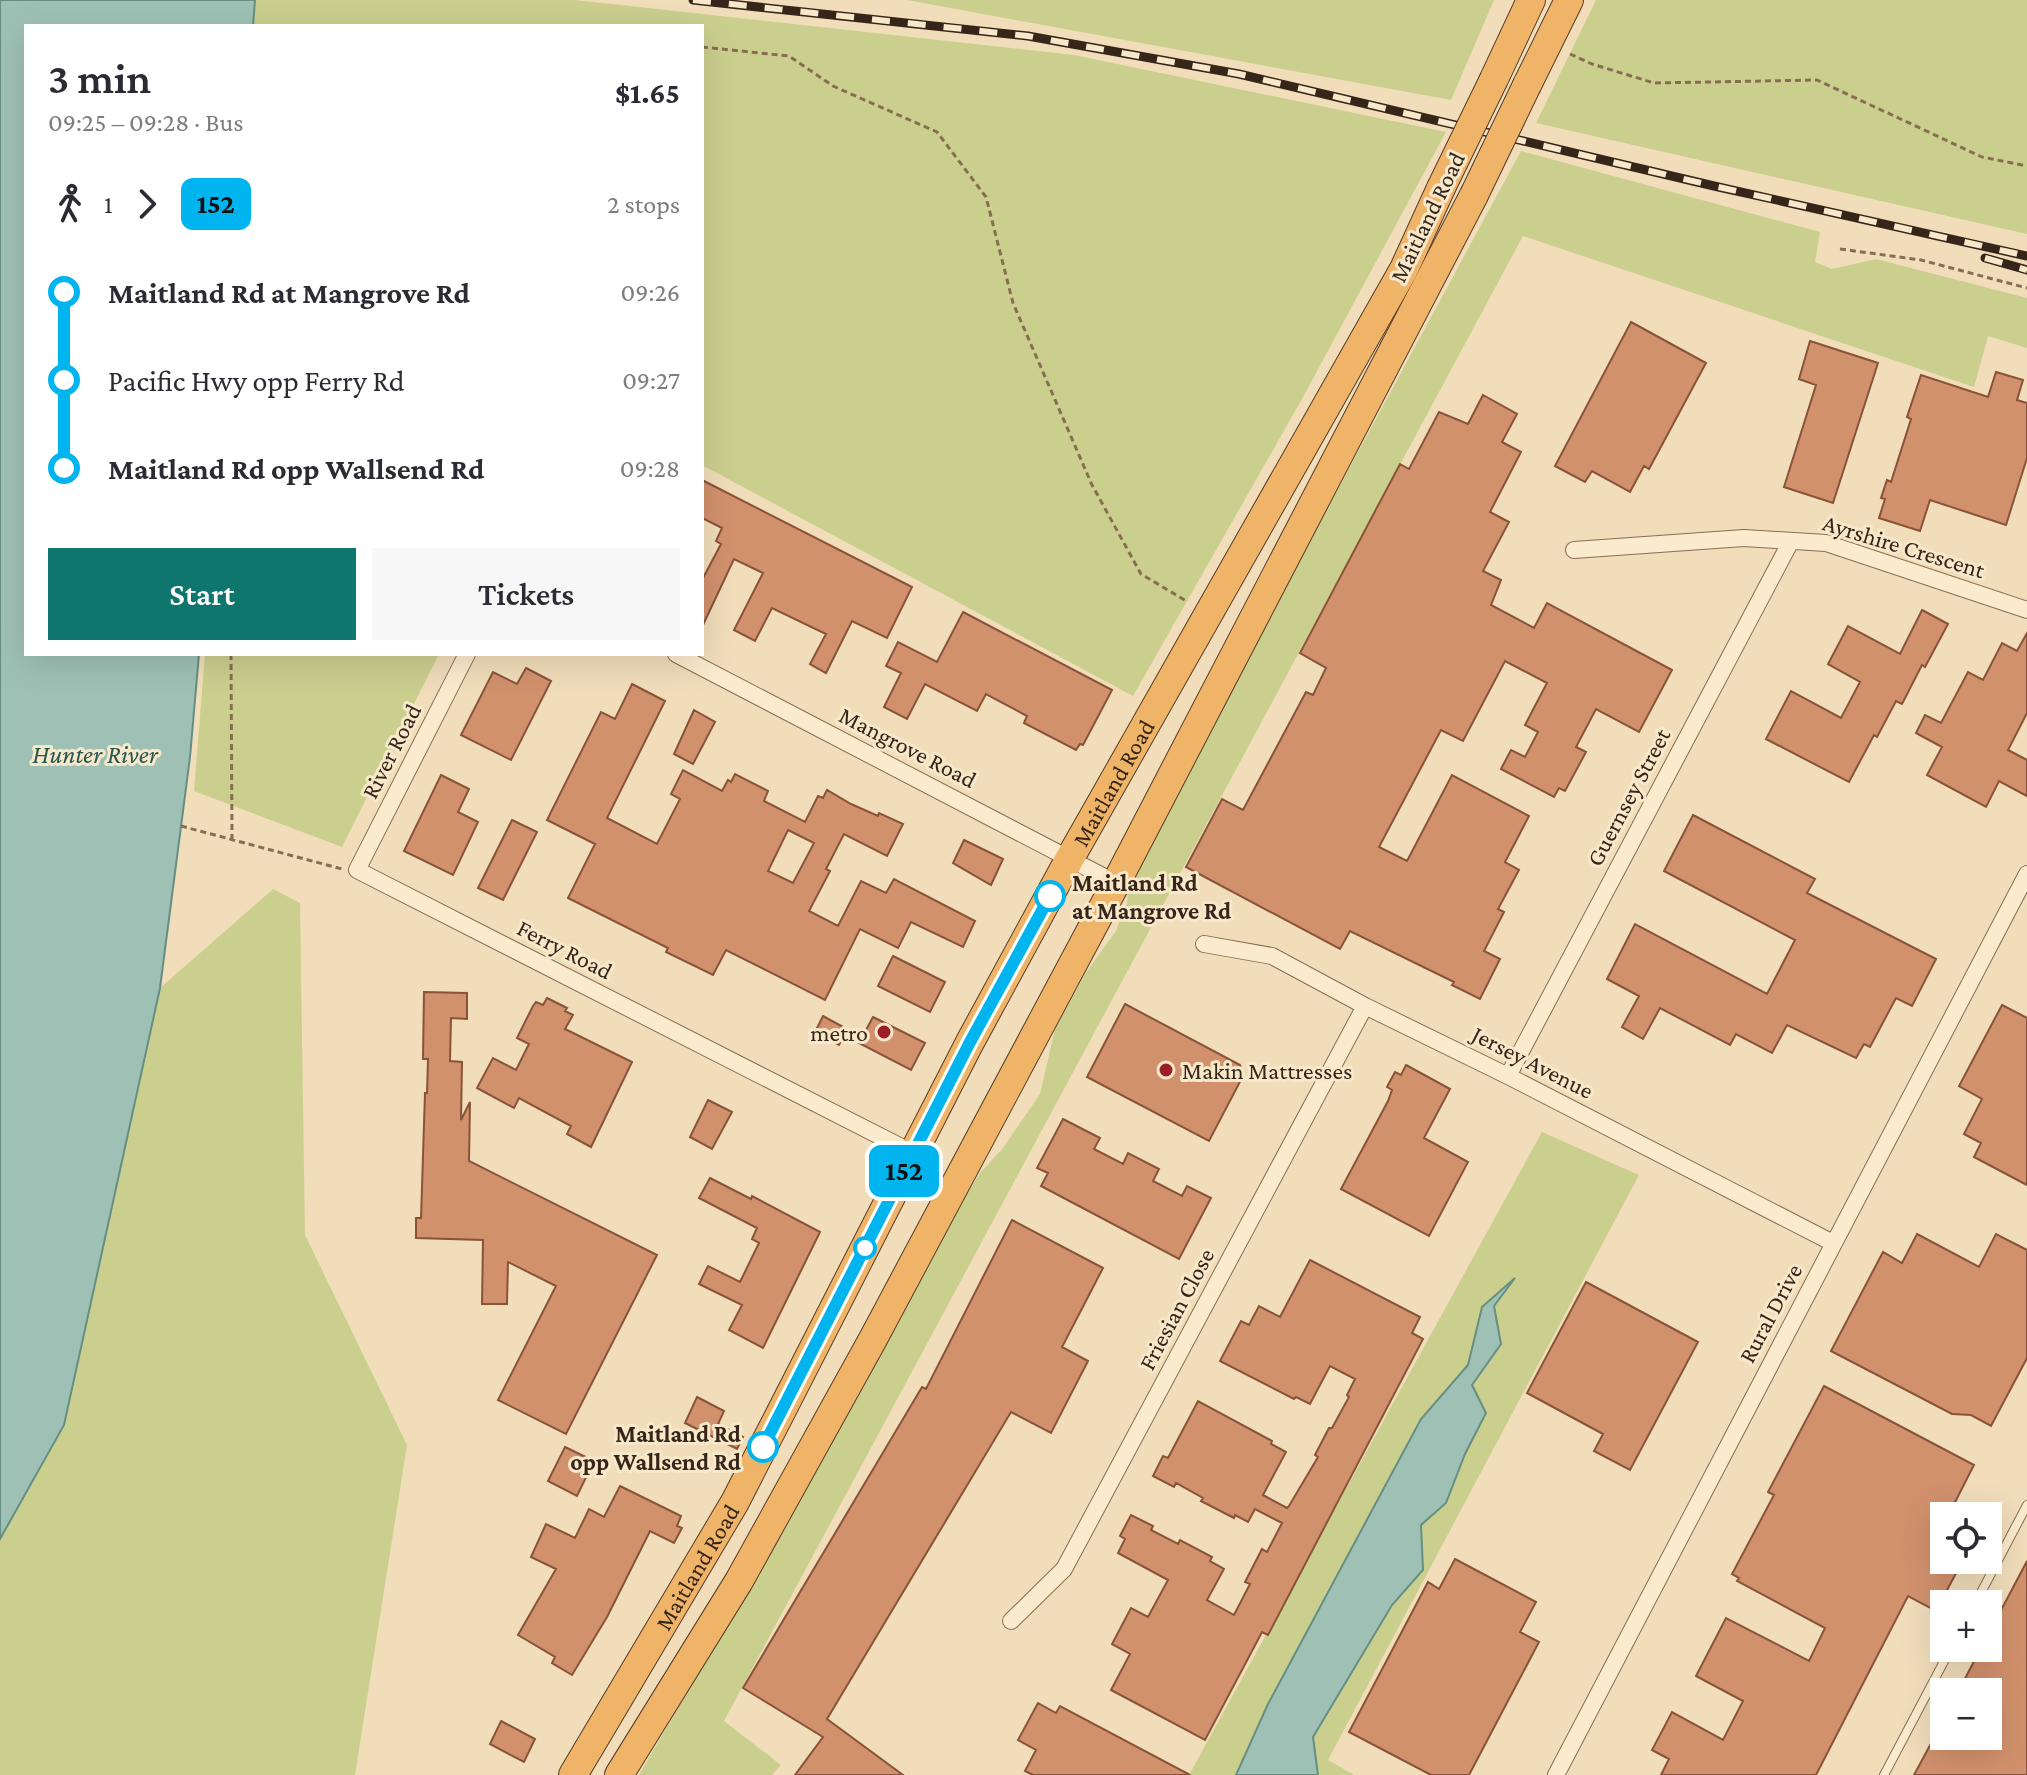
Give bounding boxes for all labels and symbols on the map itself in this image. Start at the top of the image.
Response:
street label: Maitland Road [1384,147,1470,286]
street label: Ayrshire Crescent [1820,509,1989,584]
street label: River Road [356,699,426,803]
street label: Mangrove Road [835,701,981,793]
street label: Maitland Road [1066,714,1160,851]
street label: Guernsey Street [1580,723,1676,870]
water label: Hunter River [32,740,159,769]
place label: Maitland Rd at Mangrove Rd [1072,869,1231,924]
marker: Maitland Rd at Mangrove Rd [1035,881,1065,911]
street label: Ferry Road [513,914,617,985]
place label: metro [810,1019,868,1046]
street label: Jersey Avenue [1466,1019,1598,1104]
marker: metro [875,1023,893,1041]
place label: Makin Mattresses [1182,1057,1352,1084]
marker: Makin Mattresses [1157,1061,1175,1079]
line badge: 152 [858,1145,950,1197]
unlabelled marker [854,1237,876,1259]
street label: Friesian Close [1133,1244,1219,1374]
street label: Rural Drive [1733,1259,1807,1367]
place label: Maitland Rd opp Wallsend Rd [570,1420,741,1475]
marker: Maitland Rd opp Wallsend Rd [748,1432,778,1462]
street label: Maitland Road [649,1499,744,1635]

